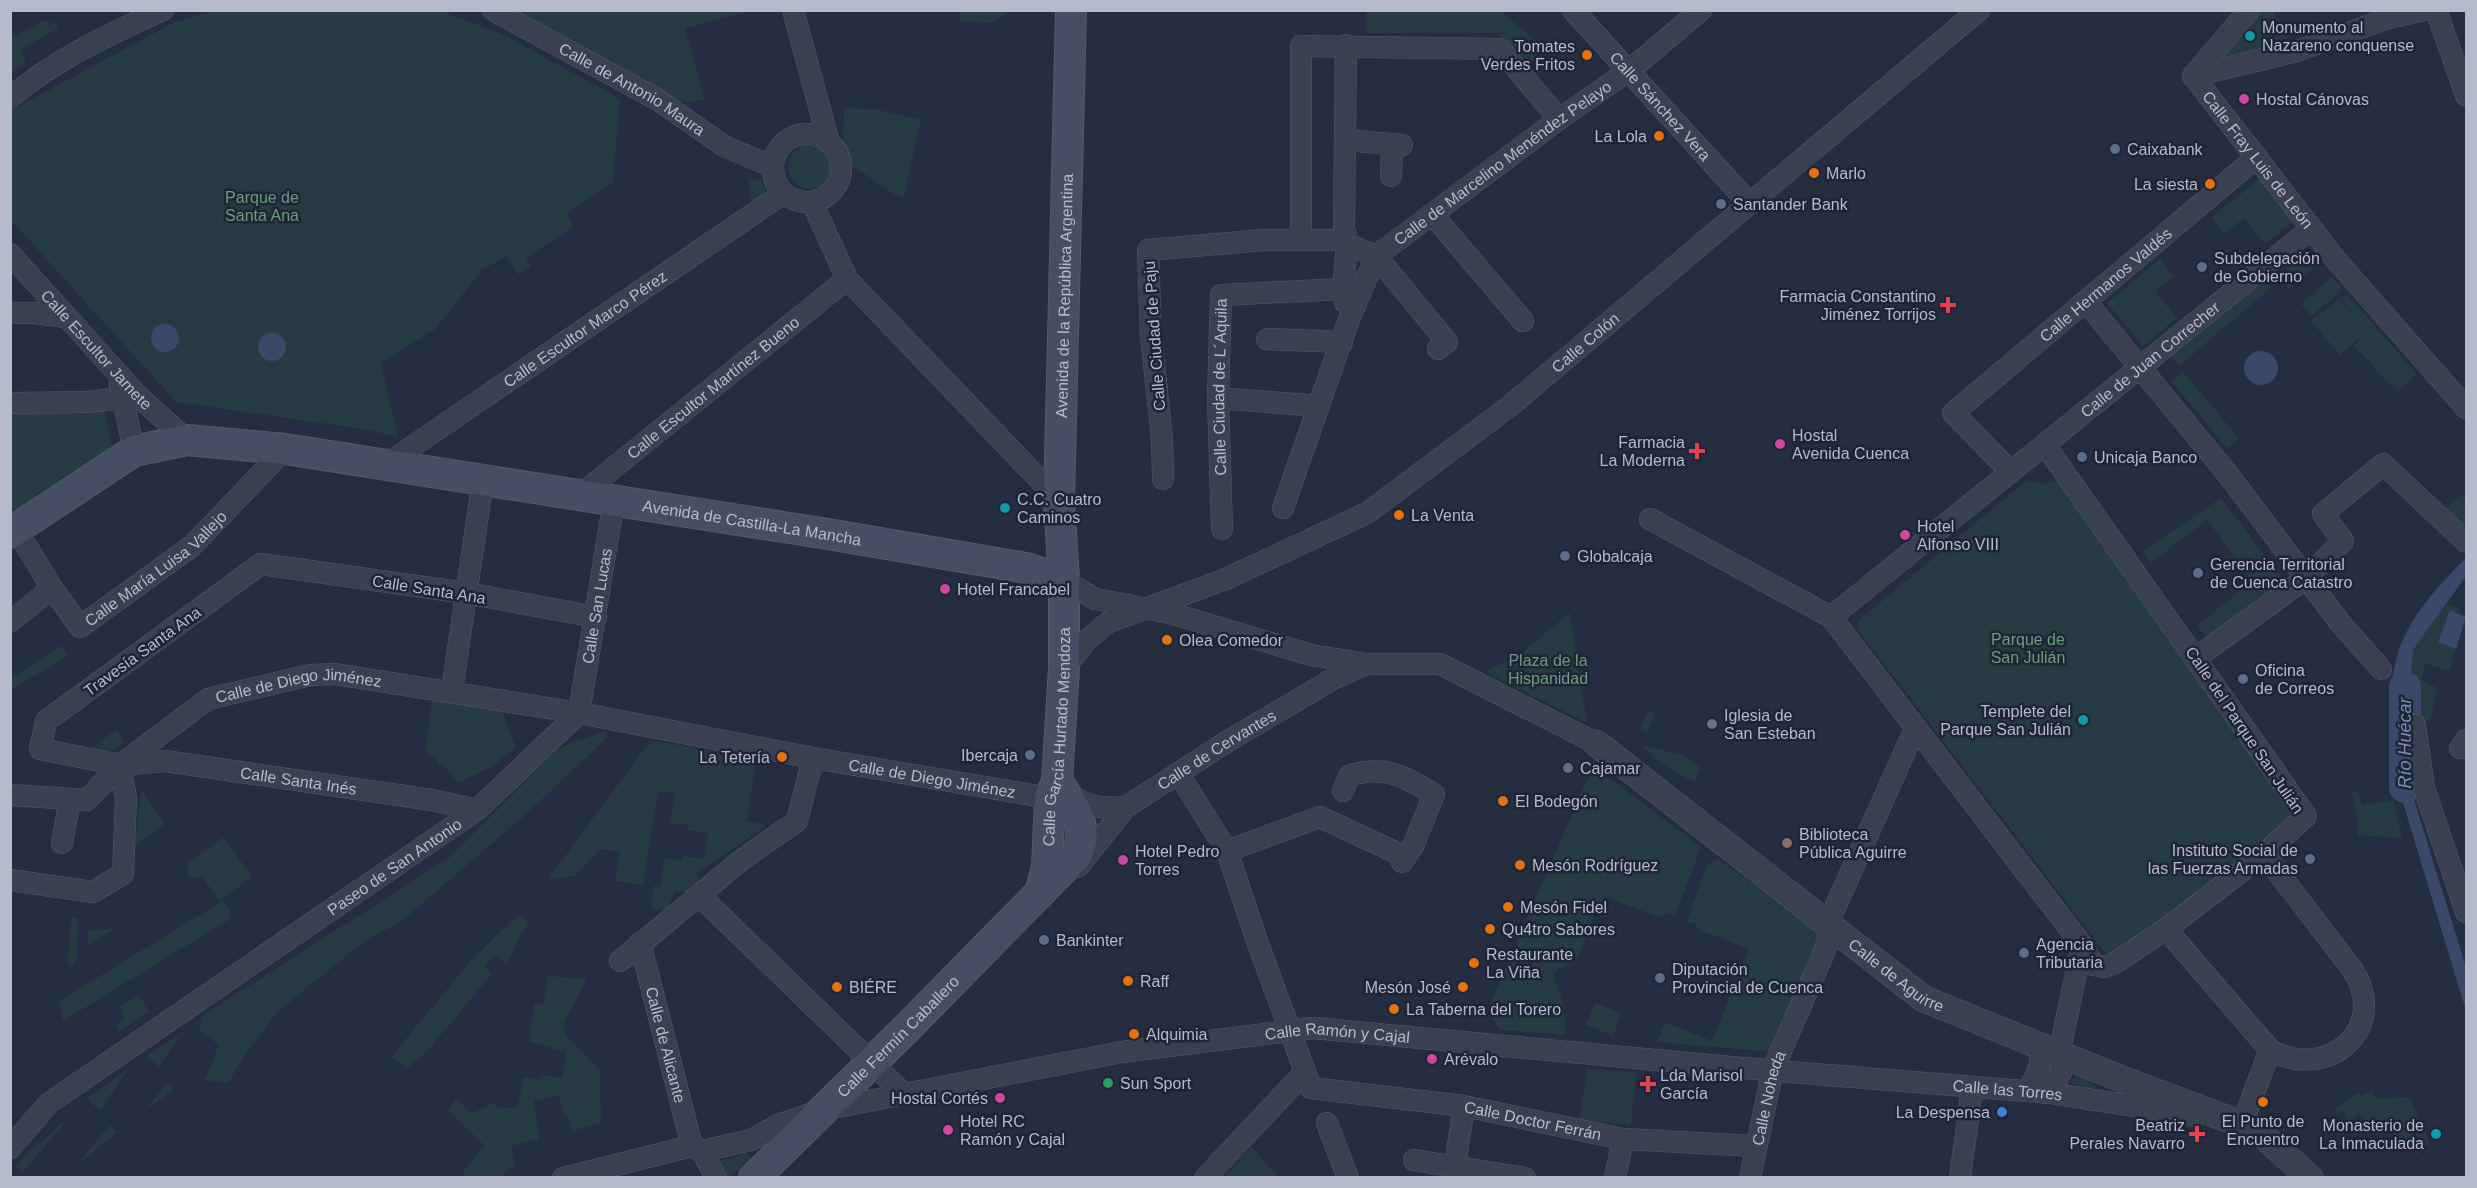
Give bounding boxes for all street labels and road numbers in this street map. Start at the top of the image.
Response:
street label: Calle de Antonio Maura [556,40,708,139]
street label: Calle Sánchez Vera [1607,49,1714,164]
street label: Calle de Marcelino Menéndez Pelayo [1391,78,1615,248]
street label: Calle Fray Luis de León [2199,88,2316,232]
street label: Avenida de la República Argentina [1053,173,1076,418]
street label: Calle Hermanos Valdés [2036,225,2175,345]
street label: Calle Ciudad de Paju [1141,260,1168,412]
street label: Calle Escultor Marco Pérez [500,267,670,391]
street label: Calle Escultor Jamete [38,287,155,413]
street label: Calle Ciudad de L´Aquila [1210,298,1230,476]
street label: Calle de Juan Correcher [2077,298,2224,421]
street label: Calle Colón [1548,310,1623,376]
street label: Calle Escultor Martínez Bueno [624,313,803,462]
street label: Avenida de Castilla-La Mancha [641,497,863,549]
street label: Calle María Luisa Vallejo [82,507,230,630]
street label: Calle San Lucas [579,547,615,665]
street label: Calle Santa Ana [371,572,487,607]
street label: Travesía Santa Ana [81,603,204,699]
street label: Calle García Hurtado Mendoza [1040,627,1073,847]
street label: Calle del Parque San Julián [2182,644,2307,817]
street label: Calle de Diego Jiménez [214,666,383,706]
street label: Calle de Cervantes [1154,707,1279,793]
street label: Calle de Diego Jiménez [847,756,1017,801]
street label: Calle Santa Inés [239,764,358,798]
street label: Paseo de San Antonio [324,815,465,919]
street label: Calle de Aguirre [1845,935,1946,1015]
street label: Calle Fermín Caballero [834,972,963,1101]
street label: Calle de Alicante [643,985,689,1105]
street label: Calle Ramón y Cajal [1264,1020,1411,1046]
street label: Calle Noheda [1749,1048,1789,1147]
street label: Calle las Torres [1952,1077,2064,1104]
street label: Calle Doctor Ferrán [1463,1098,1603,1143]

